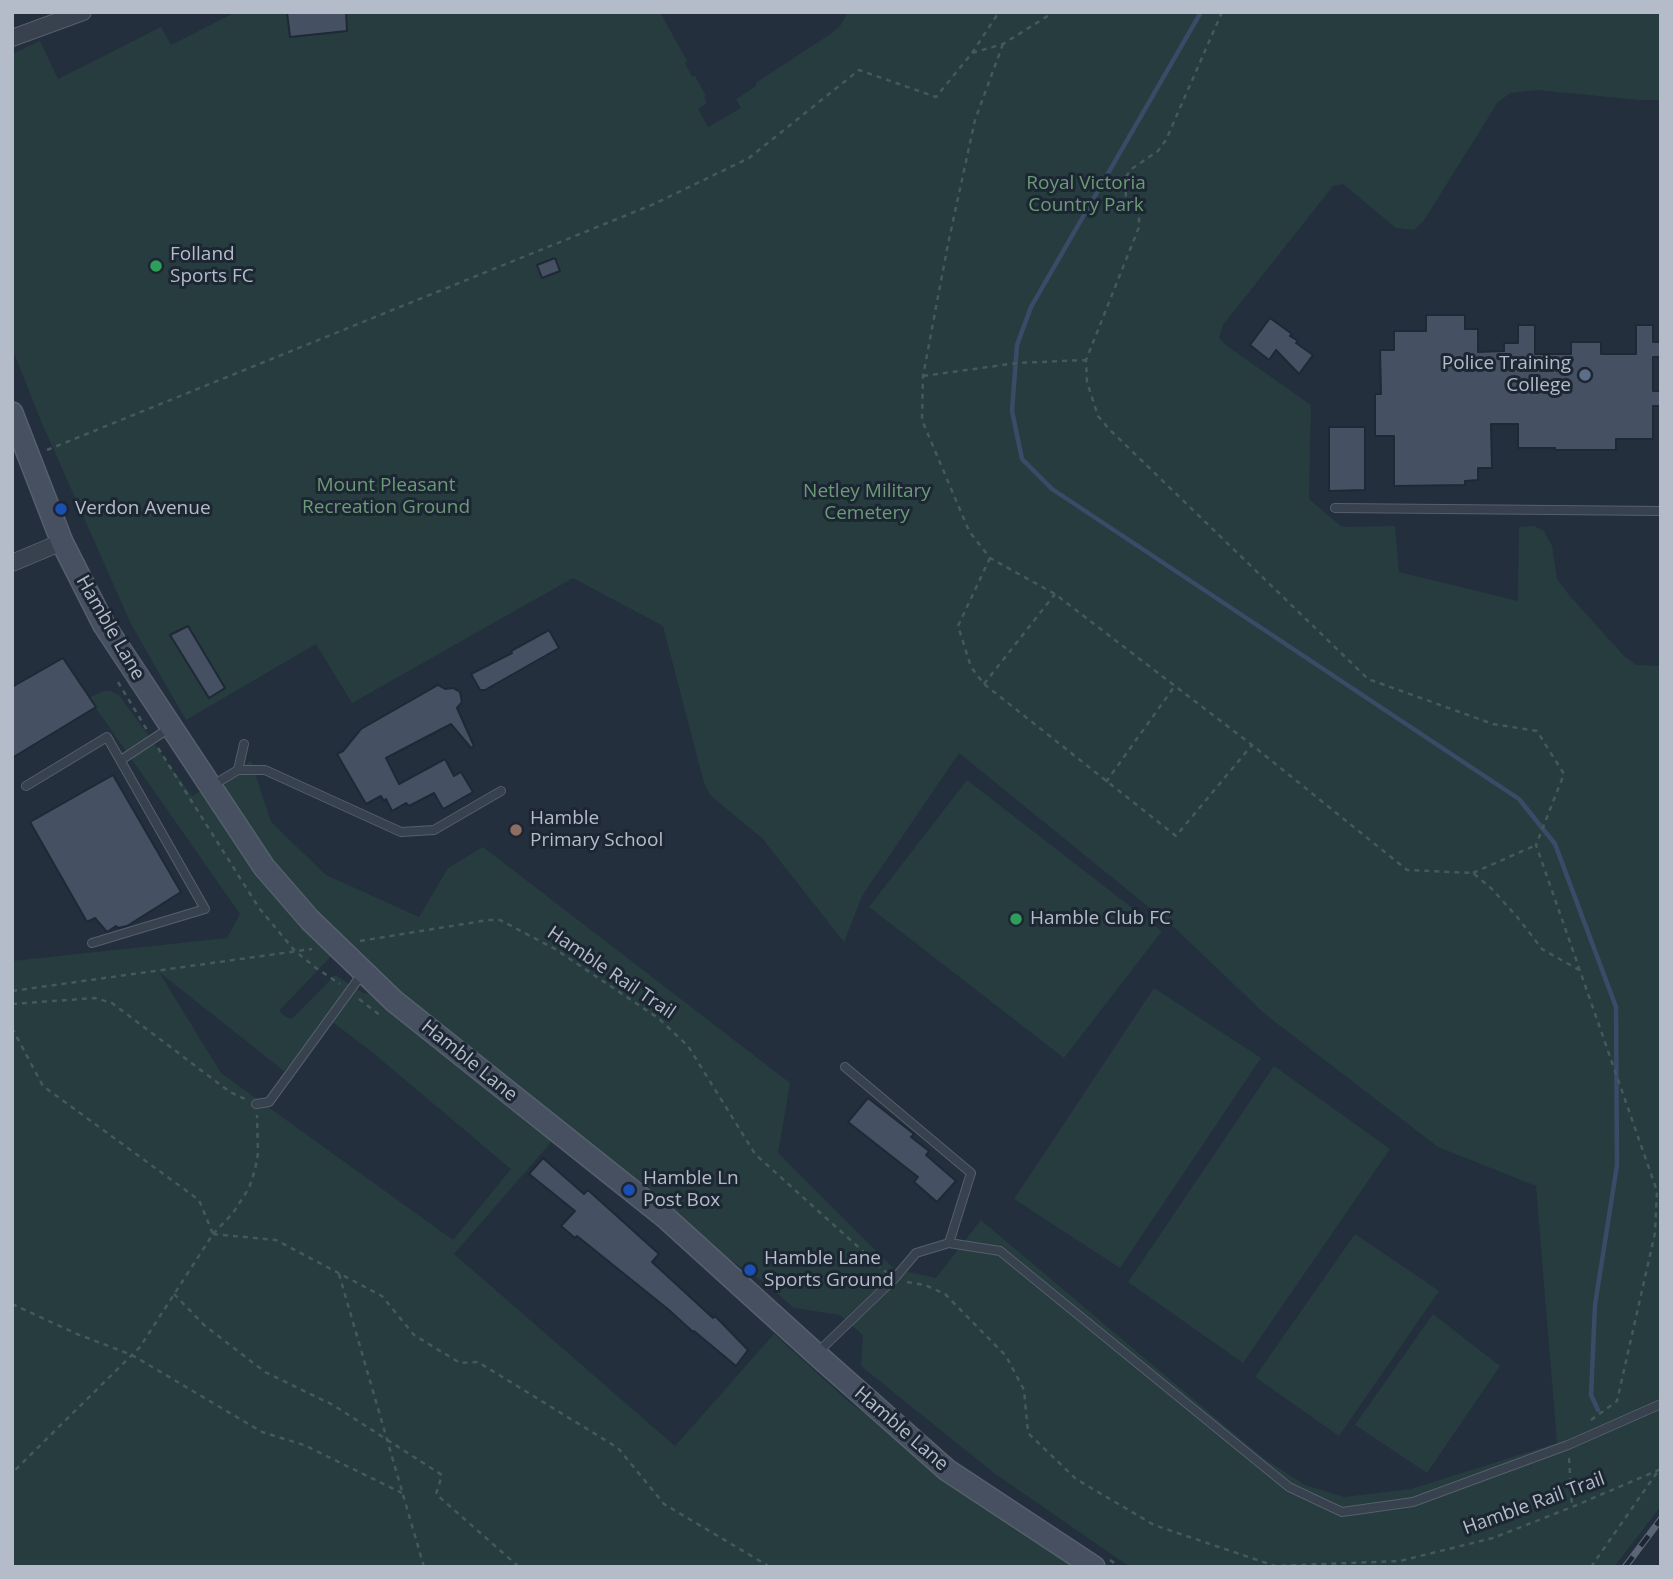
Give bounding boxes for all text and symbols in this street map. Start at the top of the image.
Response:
park label: Royal Victoria Country Park [1026,173,1146,217]
place label: Folland Sports FC [170,244,254,288]
marker: Folland Sports FC [148,258,164,274]
place label: Police Training College [1442,353,1571,397]
marker: Police Training College [1577,367,1593,383]
park label: Mount Pleasant Recreation Ground [302,475,470,519]
park label: Netley Military Cemetery [803,481,931,525]
place label: Verdon Avenue [75,498,211,520]
marker: Verdon Avenue [53,501,69,517]
street label: Hamble Lane [71,572,149,684]
place label: Hamble Primary School [530,808,663,852]
marker: Hamble Primary School [508,822,524,838]
place label: Hamble Club FC [1030,908,1171,930]
marker: Hamble Club FC [1008,911,1024,927]
street label: Hamble Rail Trail [543,922,679,1024]
street label: Hamble Lane [416,1015,522,1107]
place label: Hamble Ln Post Box [643,1168,739,1212]
marker: Hamble Ln Post Box [621,1182,637,1198]
place label: Hamble Lane Sports Ground [764,1248,894,1292]
marker: Hamble Lane Sports Ground [742,1262,758,1278]
street label: Hamble Lane [849,1382,953,1476]
street label: Hamble Rail Trail [1460,1468,1608,1540]

